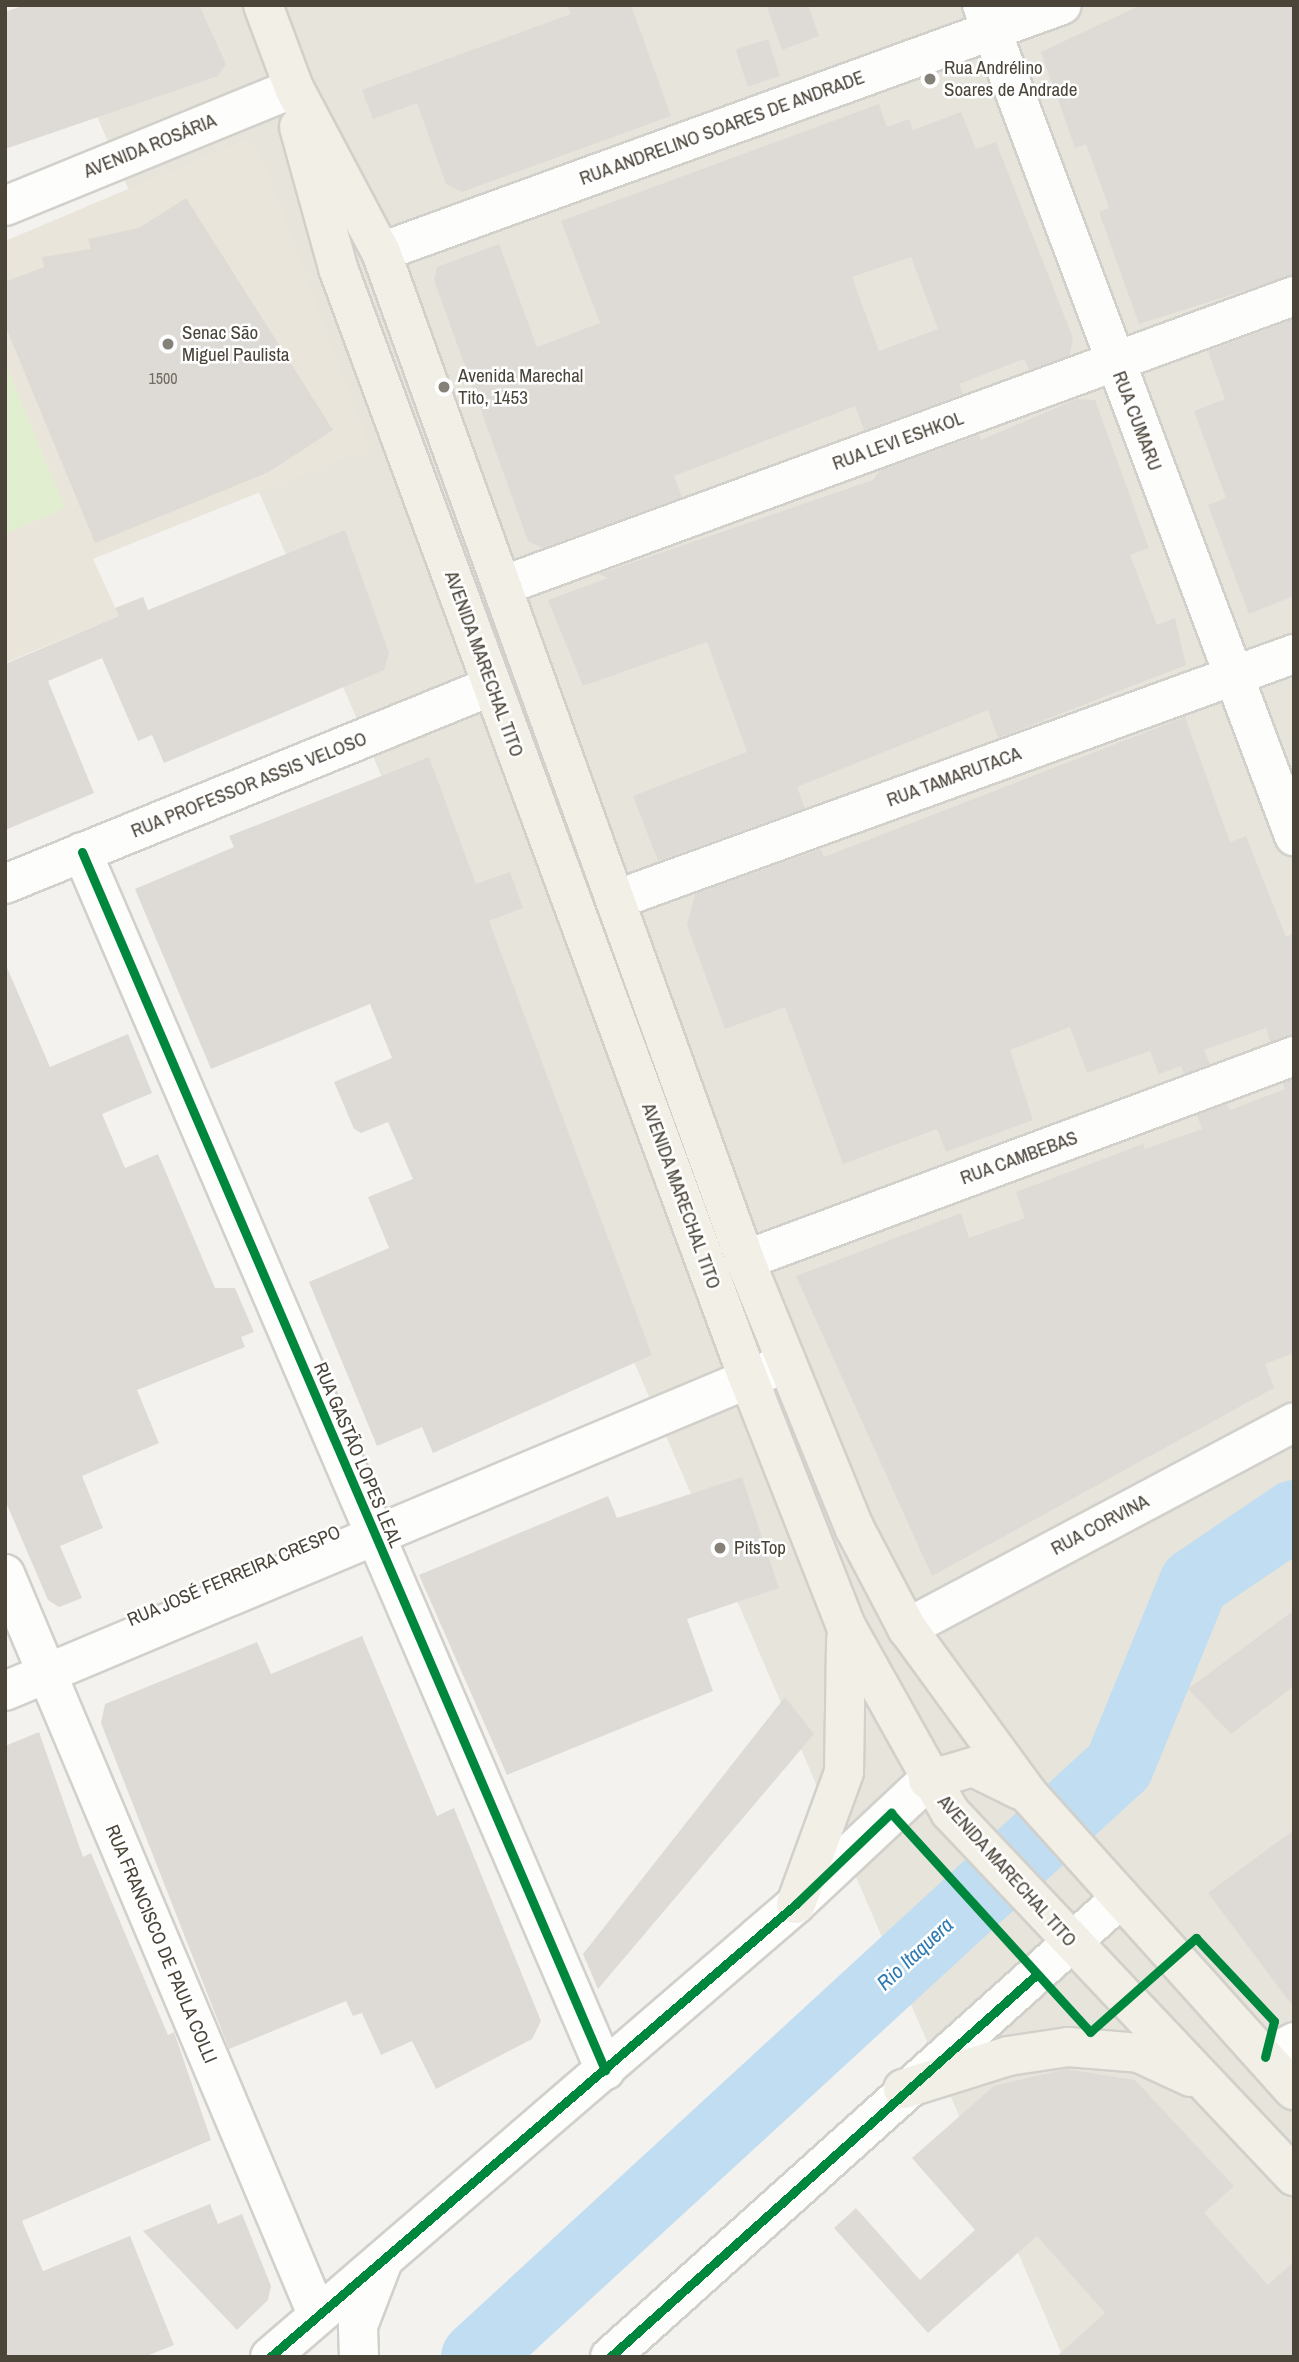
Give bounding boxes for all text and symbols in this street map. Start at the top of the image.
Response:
place label: Rua Andrélino Soares de Andrade [944,57,1078,101]
street label: RUA ANDRELINO SOARES DE ANDRADE [575,65,869,191]
marker: Rua Andrélino Soares de Andrade [922,71,938,87]
street label: AVENIDA ROSÁRIA [80,109,220,183]
place label: Senac São Miguel Paulista [182,322,289,366]
marker: Senac São Miguel Paulista [160,336,176,352]
place label: Avenida Marechal Tito, 1453 [458,365,583,409]
house number: 1500 [148,368,178,388]
street label: RUA CUMARU [1107,368,1167,474]
marker: Avenida Marechal Tito, 1453 [436,379,452,395]
street label: RUA LEVI ESHKOL [829,407,967,475]
street label: AVENIDA MARECHAL TITO [439,567,529,761]
street label: RUA PROFESSOR ASSIS VELOSO [127,727,371,843]
street label: RUA TAMARUTACA [883,742,1025,812]
street label: AVENIDA MARECHAL TITO [636,1099,726,1293]
street label: RUA CAMBEBAS [957,1126,1081,1190]
street label: RUA GASTÃO LOPES LEAL [308,1359,408,1551]
street label: RUA CORVINA [1047,1490,1153,1560]
street label: RUA JOSÉ FERREIRA CRESPO [123,1520,345,1632]
place label: PitsTop [734,1537,786,1559]
marker: PitsTop [712,1540,728,1556]
street label: AVENIDA MARECHAL TITO [932,1790,1082,1952]
street label: RUA FRANCISCO DE PAULA COLLI [100,1821,222,2067]
water label: Rio Itaquera [872,1912,958,1996]

